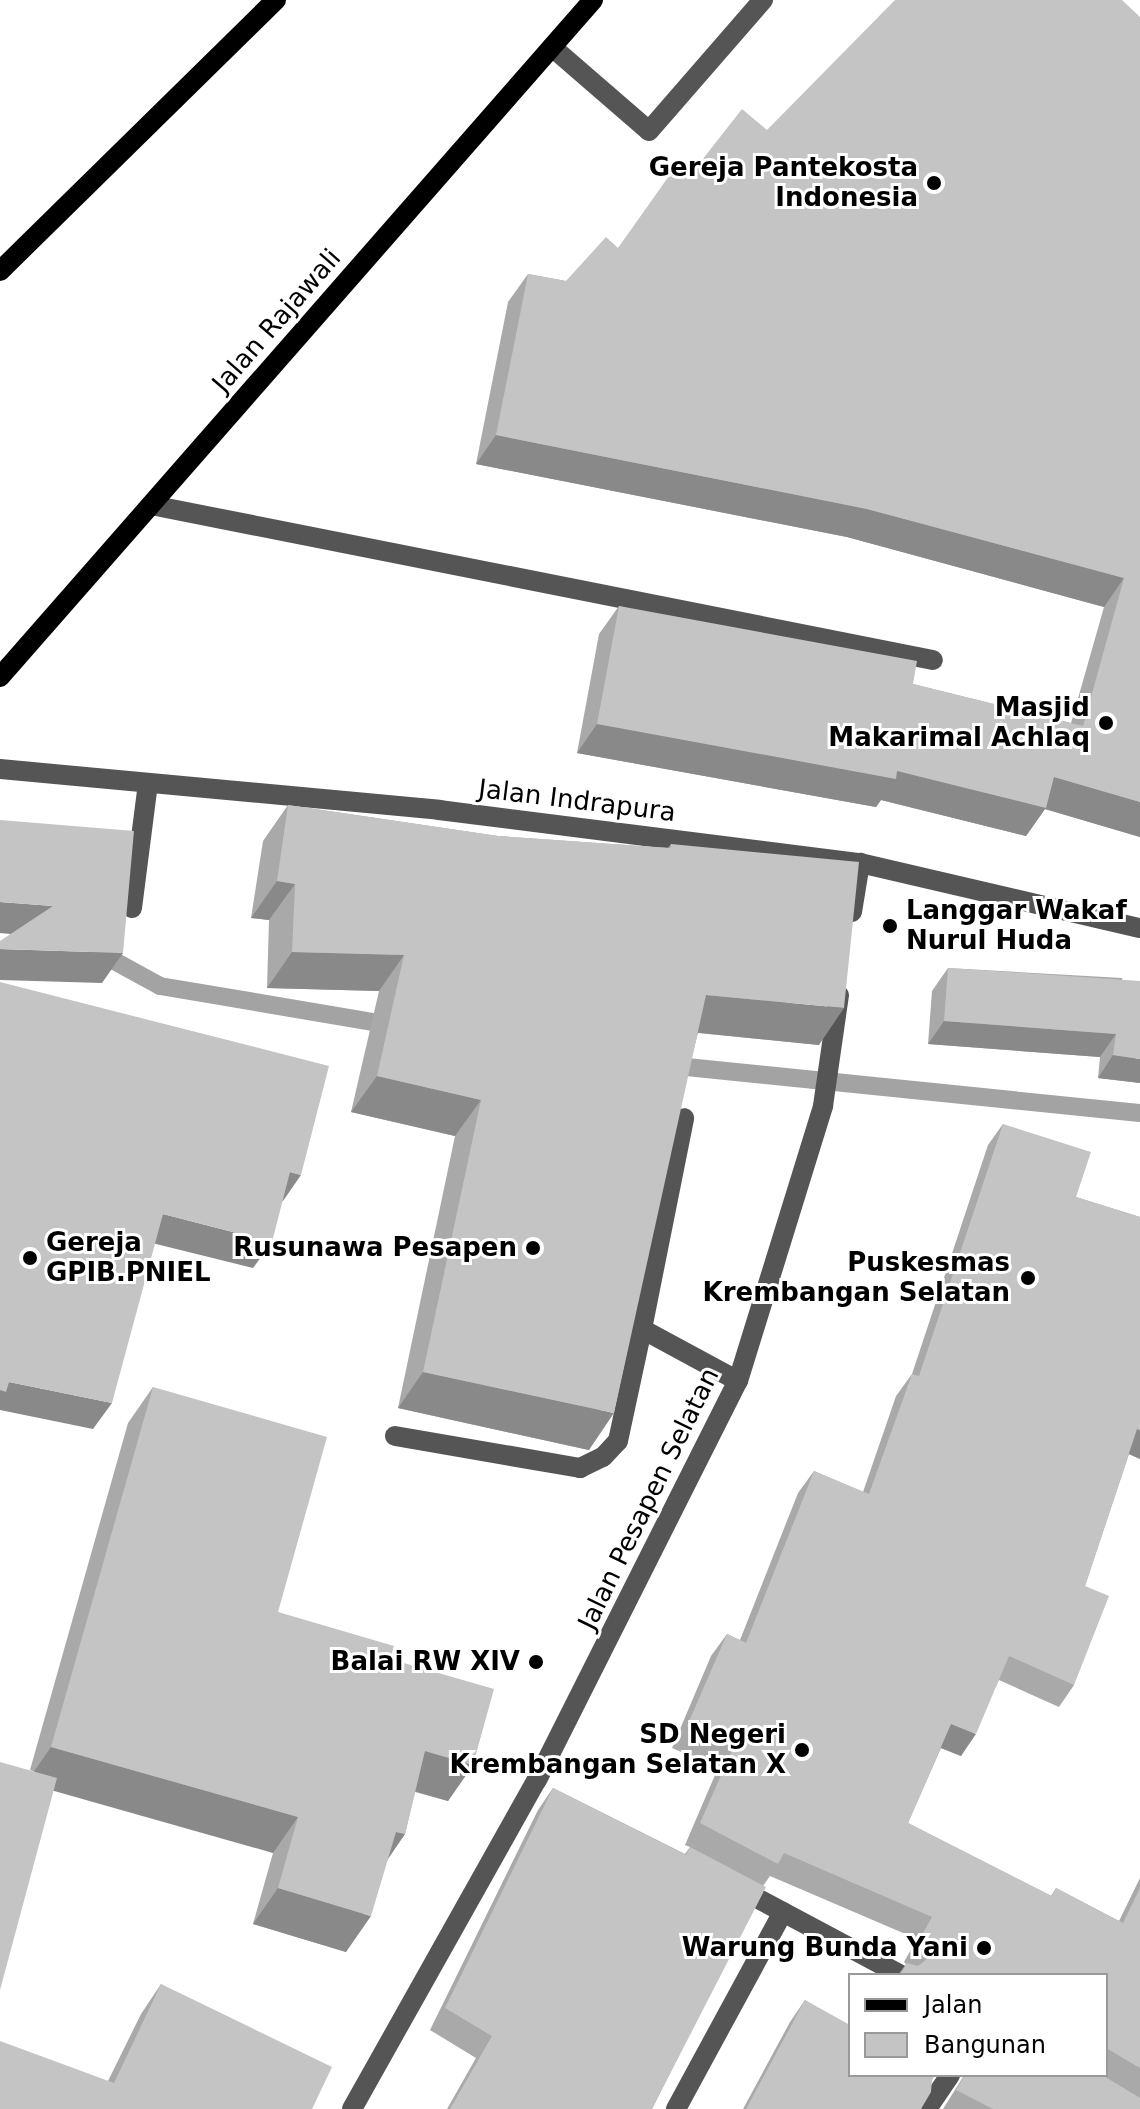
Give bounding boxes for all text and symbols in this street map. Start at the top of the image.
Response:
place label: Gereja Pantekosta Indonesia [649,152,918,214]
marker: Gereja Pantekosta Indonesia [925,174,943,192]
street label: Jalan Rajawali [206,243,348,399]
place label: Masjid Makarimal Achlaq [828,692,1090,754]
marker: Masjid Makarimal Achlaq [1097,714,1115,732]
street label: Jalan Indrapura [477,773,677,829]
place label: Langgar Wakaf Nurul Huda [906,895,1127,956]
marker: Langgar Wakaf Nurul Huda [881,917,899,935]
place label: Gereja GPIB.PNIEL [46,1227,211,1288]
place label: Rusunawa Pesapen [233,1232,517,1264]
marker: Rusunawa Pesapen [524,1239,542,1257]
place label: Puskesmas Krembangan Selatan [703,1247,1010,1308]
marker: Gereja GPIB.PNIEL [21,1249,39,1267]
marker: Puskesmas Krembangan Selatan [1017,1267,1039,1289]
street label: Jalan Pesapen Selatan [572,1363,726,1635]
place label: Balai RW XIV [331,1646,520,1678]
marker: Balai RW XIV [527,1653,545,1671]
place label: SD Negeri Krembangan Selatan X [450,1719,786,1780]
marker: SD Negeri Krembangan Selatan X [793,1741,811,1759]
place label: Warung Bunda Yani [682,1932,968,1964]
marker: Warung Bunda Yani [975,1939,993,1957]
legend [848,1973,1108,2077]
text: Jalan [924,1991,982,2019]
text: Bangunan [924,2031,1046,2059]

